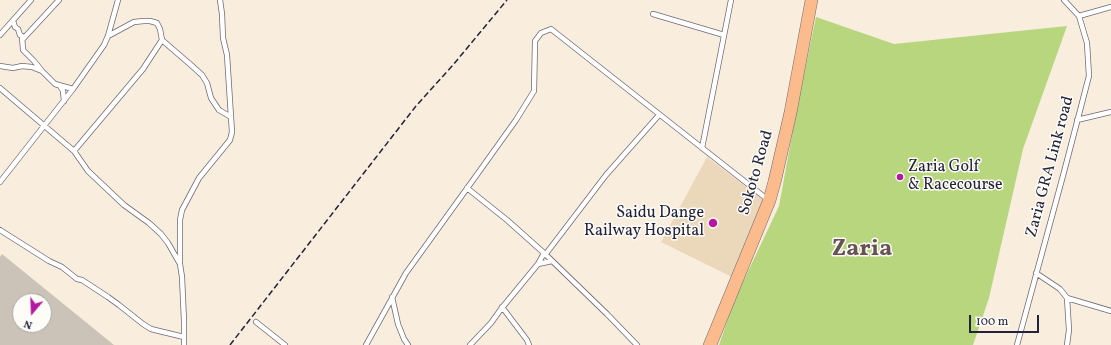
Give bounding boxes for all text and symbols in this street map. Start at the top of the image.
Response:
street label: Zaria GRA Link road [1023,94,1079,240]
street label: Sokoto Road [736,128,778,218]
place label: Zaria Golf & Racecourse [908,158,1003,196]
marker: Zaria Golf & Racecourse [895,172,905,182]
place label: Saidu Dange Railway Hospital [584,204,704,242]
marker: Saidu Dange Railway Hospital [707,217,719,229]
district label: Zaria [832,237,892,265]
north arrow [12,293,52,333]
scale bar [971,307,1041,333]
text: 100 m [976,314,1008,330]
text: N [22,315,34,332]

